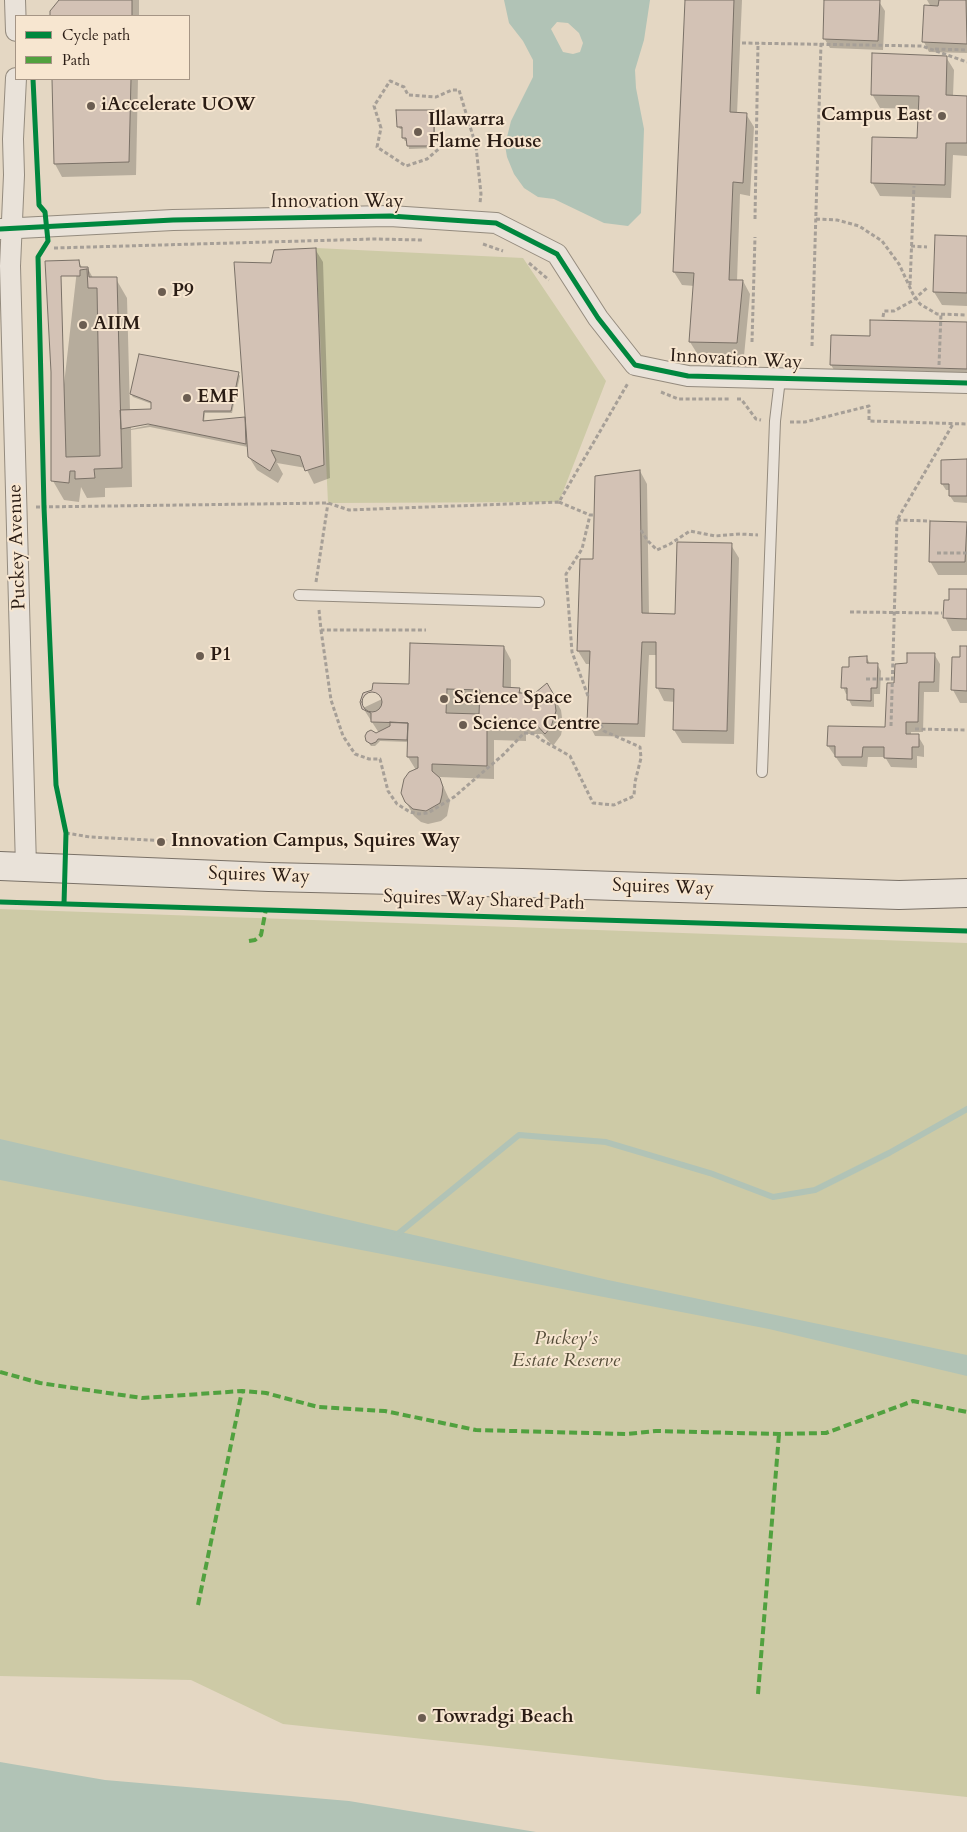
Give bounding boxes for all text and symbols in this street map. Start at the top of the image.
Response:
legend [15,15,190,80]
text: Cycle path [62,25,130,45]
text: Path [62,50,90,70]
place label: iAccelerate UOW [101,95,256,117]
marker: iAccelerate UOW [85,100,97,112]
place label: Campus East [821,105,932,127]
place label: Illawarra Flame House [428,110,542,154]
marker: Campus East [936,110,948,122]
marker: Illawarra Flame House [412,126,424,138]
street label: Innovation Way [271,192,403,214]
place label: P9 [172,281,194,303]
marker: P9 [156,286,168,298]
place label: AIIM [93,314,140,336]
marker: AIIM [77,319,89,331]
street label: Innovation Way [669,345,803,375]
place label: EMF [197,387,239,409]
marker: EMF [181,392,193,404]
street label: Puckey Avenue [4,484,32,610]
place label: P1 [210,645,232,667]
marker: P1 [194,650,206,662]
place label: Science Space [454,688,572,710]
marker: Science Space [438,693,450,705]
place label: Science Centre [473,714,601,736]
marker: Science Centre [457,719,469,731]
place label: Innovation Campus, Squires Way [171,831,460,853]
marker: Innovation Campus, Squires Way [155,836,167,848]
street label: Squires Way [208,863,310,889]
street label: Squires Way [612,875,714,901]
street label: Squires Way Shared Path [383,886,585,916]
park label: Puckey's Estate Reserve [512,1329,620,1373]
place label: Towradgi Beach [432,1707,574,1729]
marker: Towradgi Beach [416,1712,428,1724]

